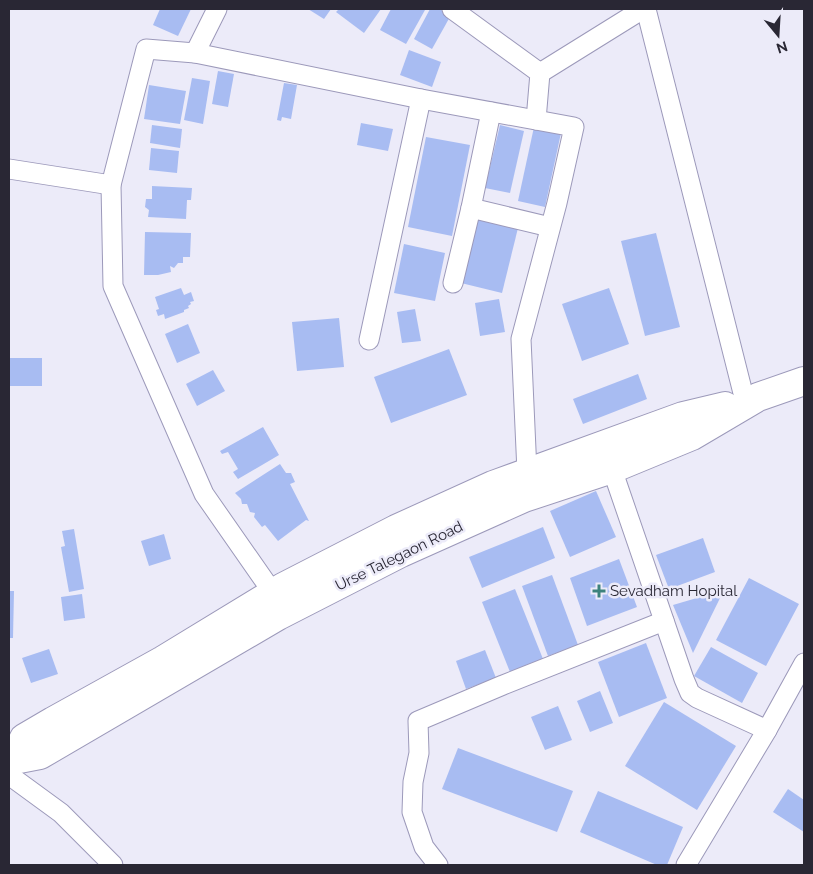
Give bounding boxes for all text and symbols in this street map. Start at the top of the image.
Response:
north arrow [753,10,803,60]
text: N [774,38,790,57]
street label: Urse Talegaon Road [332,517,466,595]
place label: Sevadham Hopital [610,582,738,600]
marker: Sevadham Hopital [592,584,606,598]

